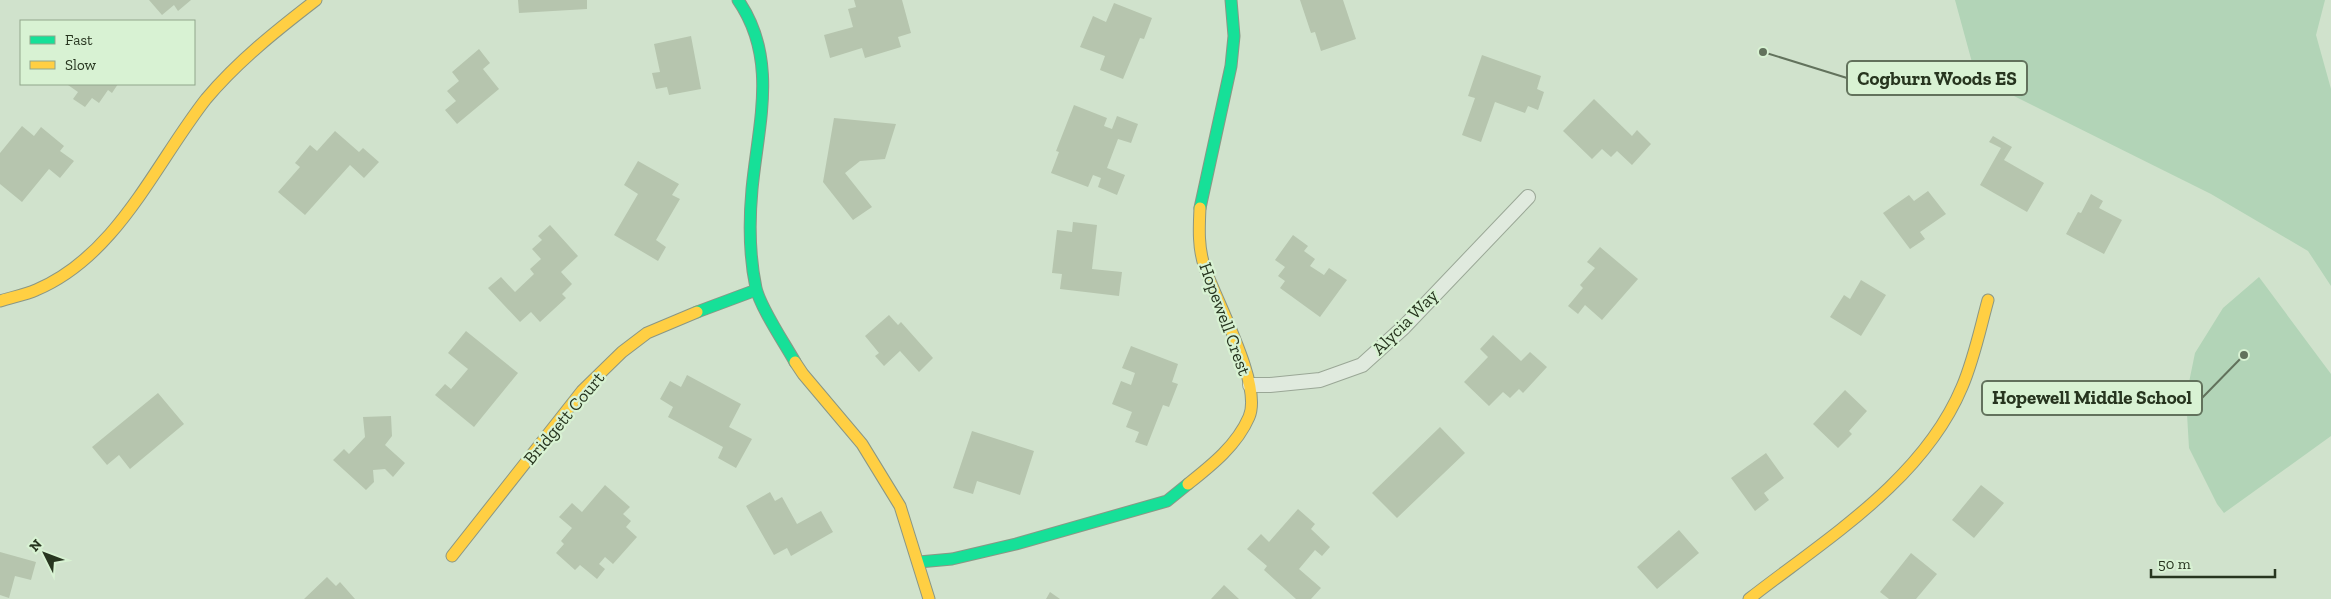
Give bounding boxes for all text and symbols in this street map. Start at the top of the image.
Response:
legend [20,20,195,85]
text: Fast [65,31,93,49]
text: Slow [65,56,97,74]
callout: Cogburn Woods ES [1847,61,2027,95]
text: Cogburn Woods ES [1857,67,2017,90]
street label: Hopewell Crest [1194,260,1256,379]
street label: Alycia Way [1367,284,1443,360]
street label: Bridgett Court [519,367,609,469]
callout: Hopewell Middle School [1982,381,2202,415]
text: Hopewell Middle School [1992,386,2193,409]
north arrow [20,529,70,579]
text: N [26,536,46,555]
scale bar [2151,546,2275,578]
text: 50 m [2158,555,2191,573]

